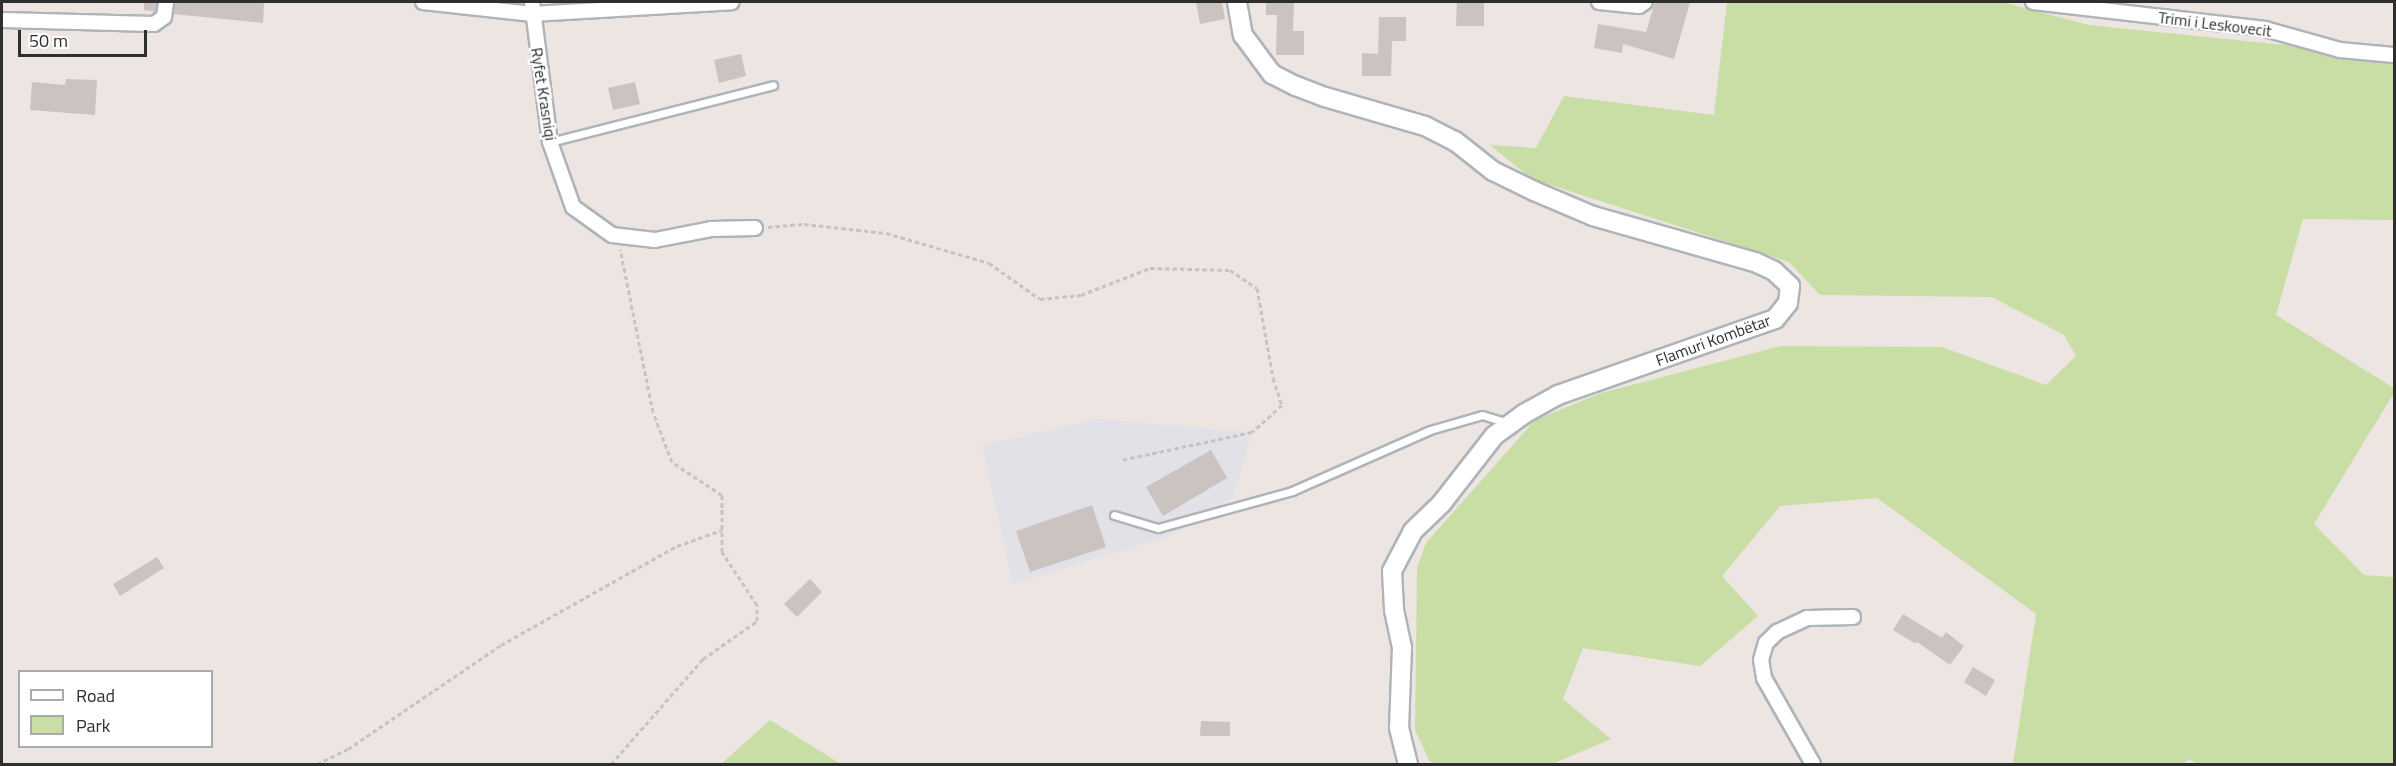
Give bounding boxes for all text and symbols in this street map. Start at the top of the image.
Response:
street label: Trimi i Leskovecit [2157,8,2273,40]
scale bar [21,18,150,56]
text: 50 m [29,27,68,54]
street label: Ryfet Krasniqi [527,46,561,142]
street label: Flamuri Kombëtar [1653,310,1773,370]
legend [18,670,213,748]
text: Road [76,682,115,709]
text: Park [76,712,110,739]

